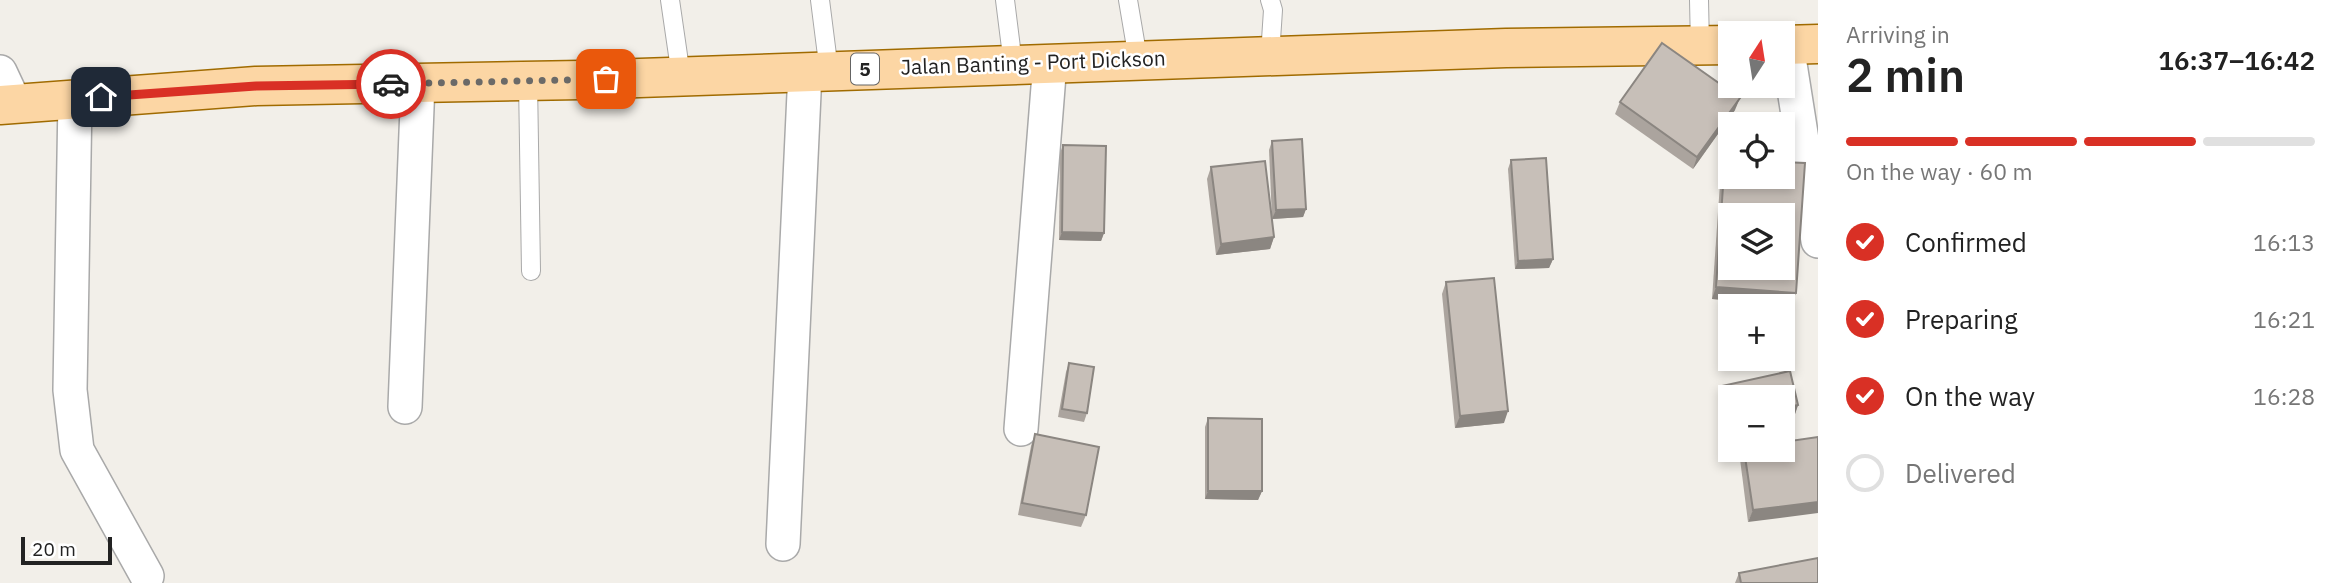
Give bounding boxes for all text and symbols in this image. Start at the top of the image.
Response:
text: Arriving in [1846,19,1950,49]
north arrow [1718,21,1796,98]
map controls [1718,21,1795,462]
street label: Jalan Banting - Port Dickson [900,43,1166,81]
text: 16:37–16:42 [2158,43,2315,77]
text: 2 min [1846,45,1965,105]
courier [356,49,426,119]
pin [576,49,636,109]
road number: 5 [851,54,879,85]
icon: bag [587,60,625,98]
icon: car [372,65,410,103]
pin [71,67,131,127]
icon: home [82,78,120,116]
button: locate [1718,112,1795,189]
text: On the way · 60 m [1846,156,2033,186]
button: layers [1718,203,1795,280]
icon: check [1846,223,1884,261]
text: Confirmed [1905,225,2027,259]
text: 16:13 [2253,227,2315,257]
button: + [1718,294,1795,371]
icon: check [1846,300,1884,338]
text: Preparing [1905,302,2018,336]
text: 16:21 [2253,304,2315,334]
icon: check [1846,377,1884,415]
text: On the way [1905,379,2035,413]
text: 16:28 [2253,381,2315,411]
button: − [1718,385,1795,462]
text: Delivered [1905,456,2016,490]
scale bar [21,534,112,566]
text: 20 m [32,537,76,561]

